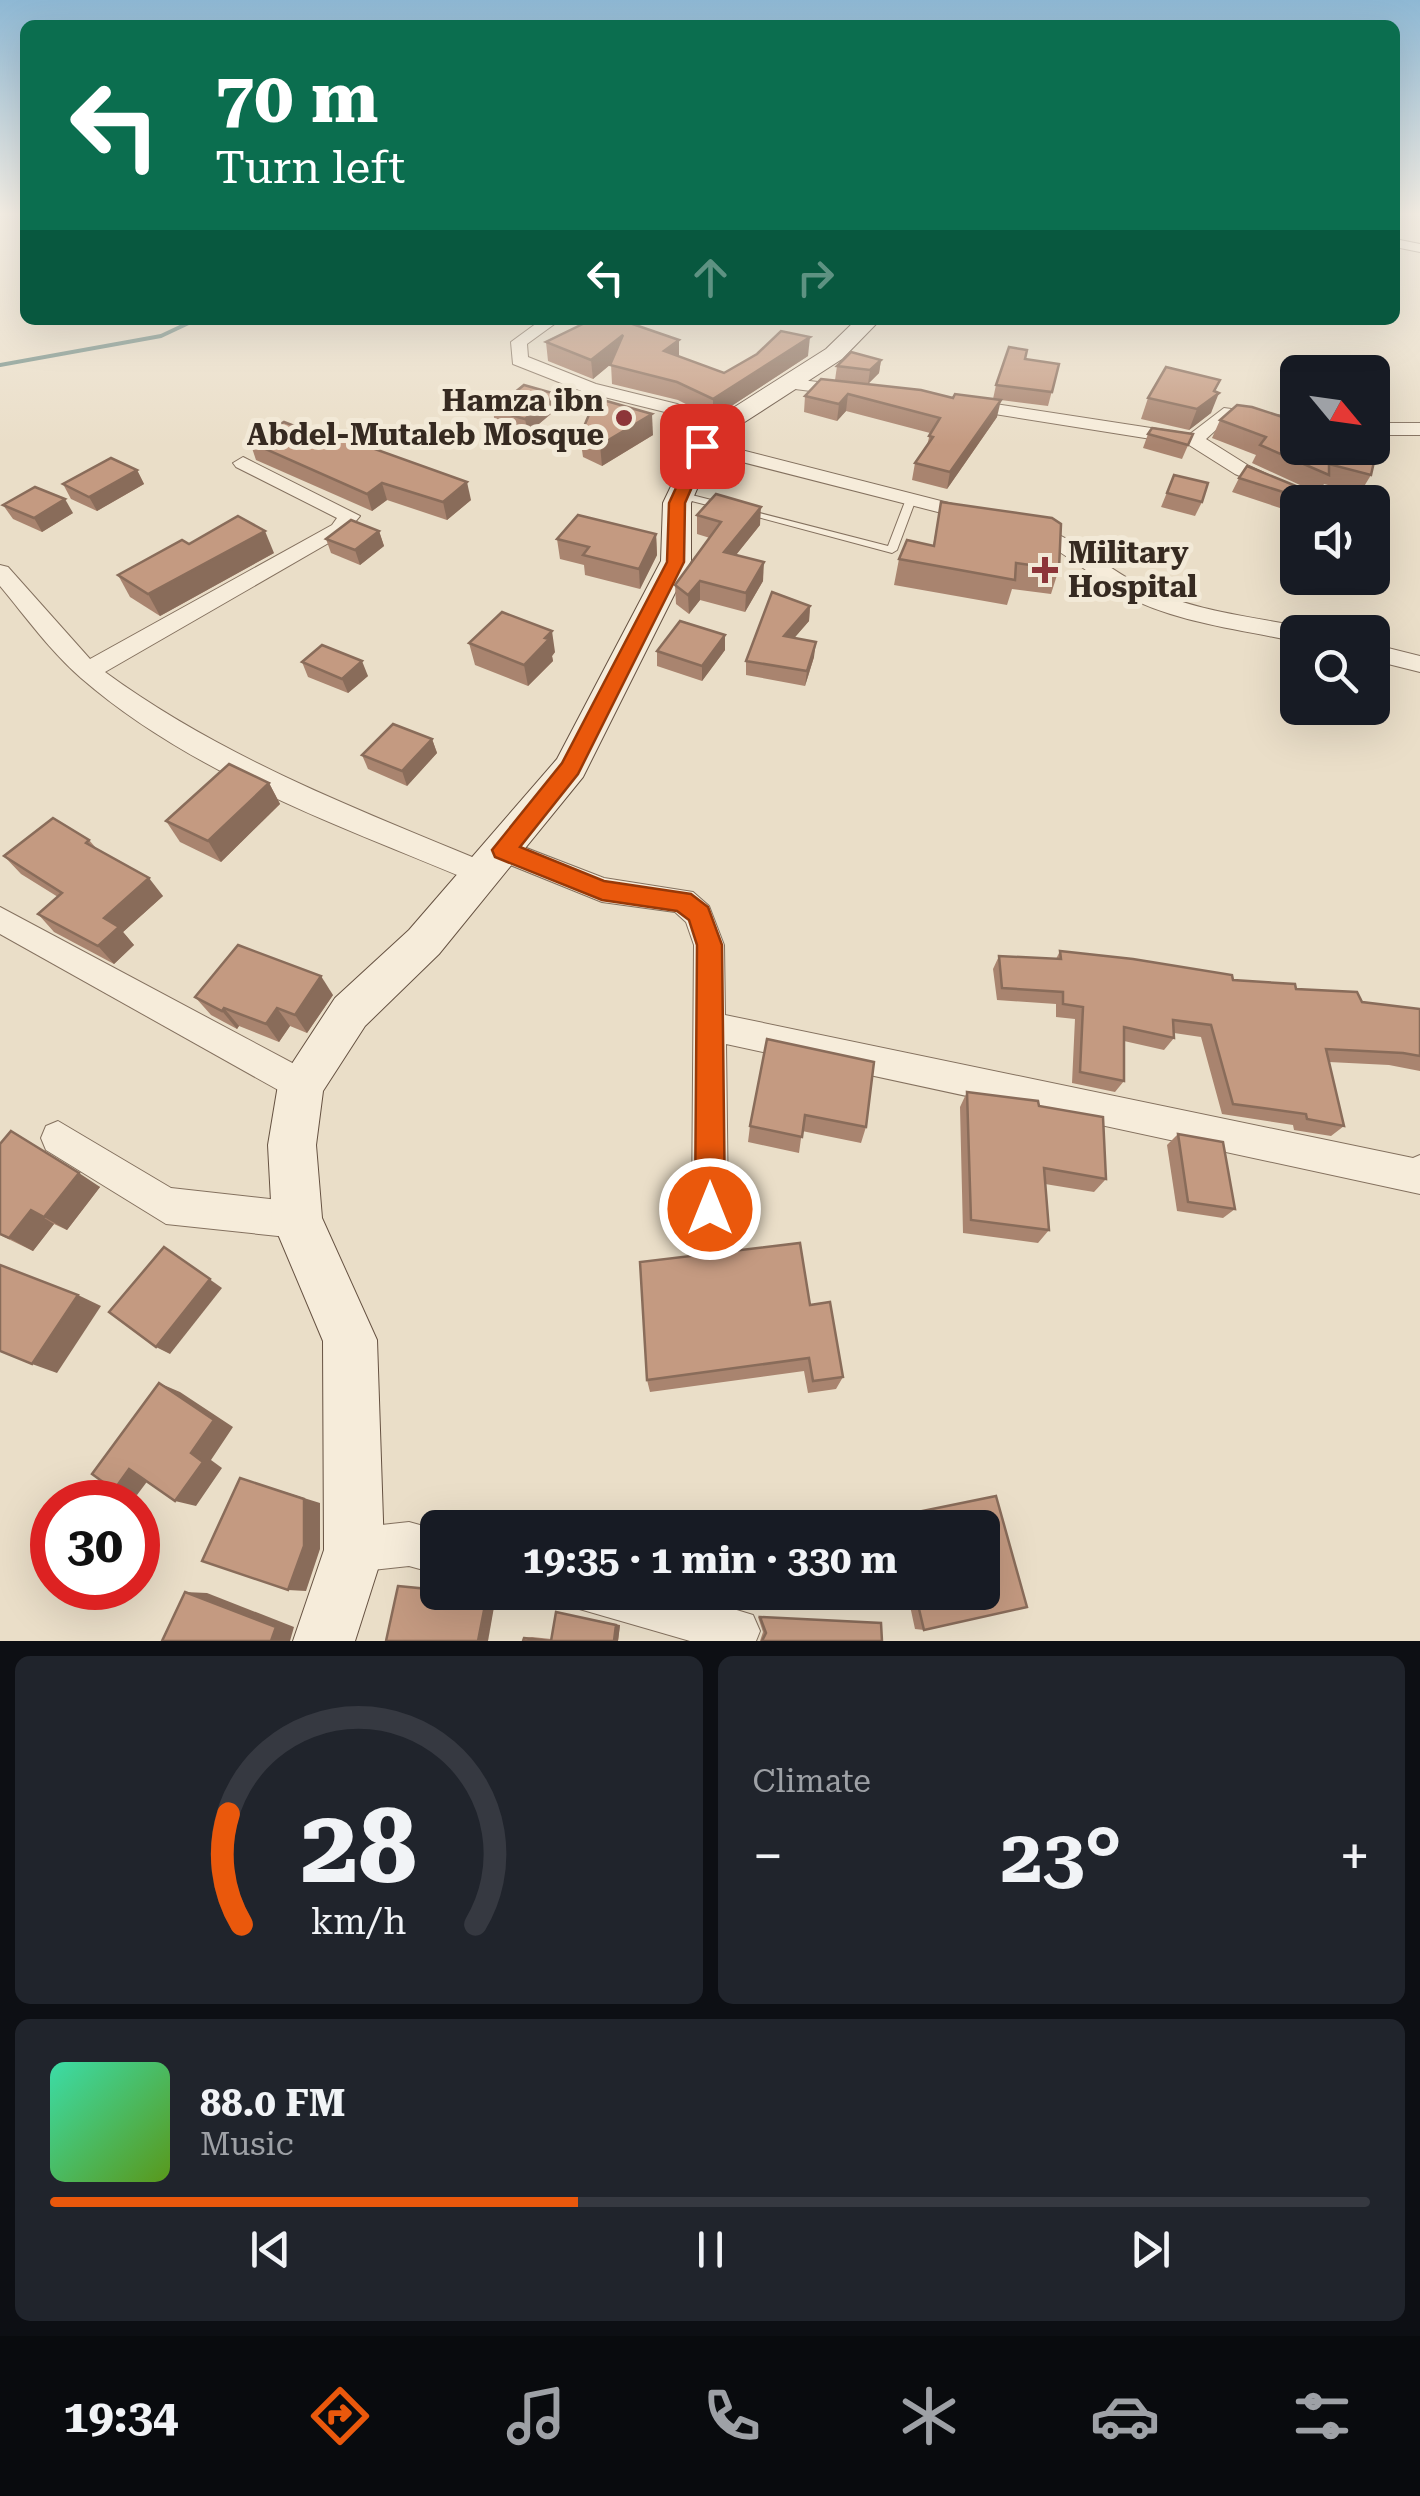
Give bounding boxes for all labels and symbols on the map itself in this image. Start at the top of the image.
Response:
north arrow [1280,355,1390,465]
place label: Hamza ibn Abdel-Mutaleb Mosque [247,383,604,452]
pin [660,404,745,489]
marker: Hamza ibn Abdel-Mutaleb Mosque [613,407,635,429]
place label: Military Hospital [1068,535,1197,604]
marker: Military Hospital [1032,557,1058,583]
position arrow [658,1157,762,1261]
speed limit sign: 30 [30,1480,160,1610]

